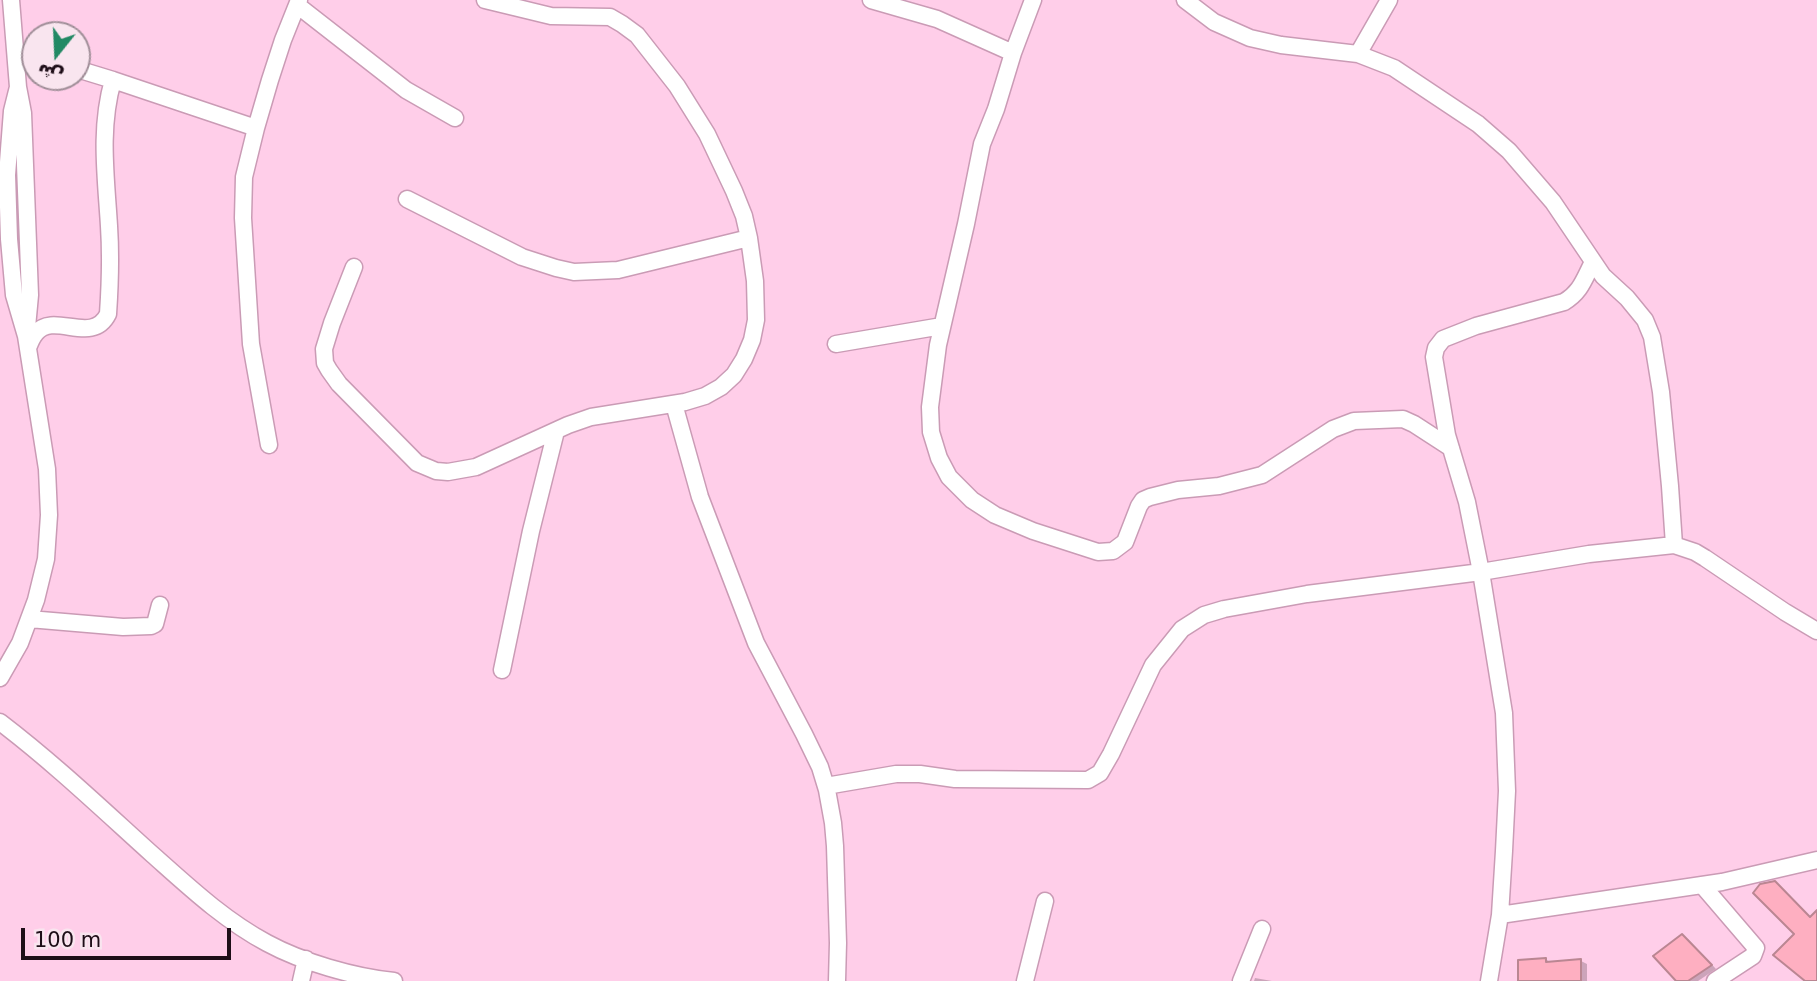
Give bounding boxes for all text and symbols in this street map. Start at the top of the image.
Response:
north arrow [21,21,91,91]
text: ش [34,60,66,89]
scale bar [24,914,234,958]
text: 100 m [34,928,101,952]

